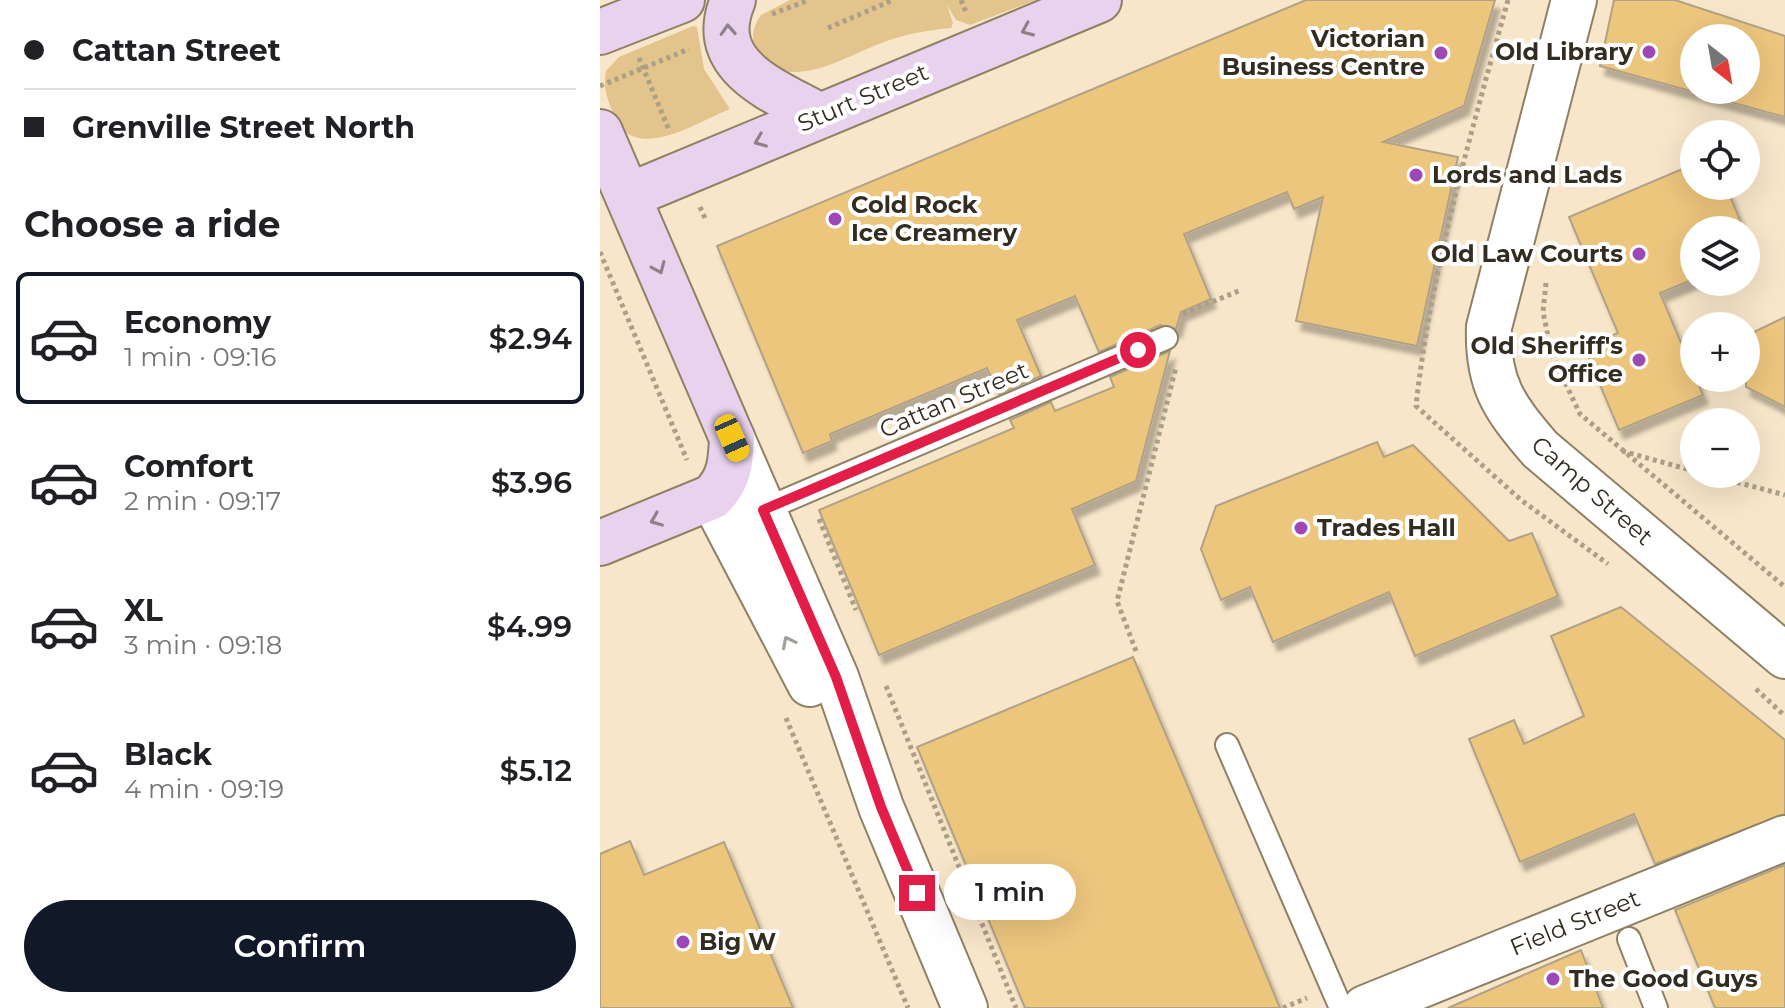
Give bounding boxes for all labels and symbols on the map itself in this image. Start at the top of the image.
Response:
one-way arrow [1021,20,1035,36]
one-way arrow [720,23,737,36]
place label: Victorian Business Centre [1222,24,1425,81]
north arrow [1680,24,1760,104]
place label: Old Library [1495,37,1634,66]
marker: Old Library [1640,43,1658,61]
marker: Victorian Business Centre [1432,44,1450,62]
street label: Sturt Street [793,57,933,138]
one-way arrow [754,131,768,147]
place label: Lords and Lads [1432,160,1622,189]
marker: Lords and Lads [1407,166,1425,184]
place label: Cold Rock Ice Creamery [851,190,1018,247]
marker: Cold Rock Ice Creamery [826,210,844,228]
place label: Old Law Courts [1431,239,1623,268]
marker: Old Law Courts [1630,245,1648,263]
one-way arrow [649,260,665,274]
place label: Old Sheriff's Office [1470,331,1623,388]
route start [1120,332,1156,368]
marker: Old Sheriff's Office [1630,351,1648,369]
street label: Cattan Street [875,355,1033,444]
car [711,411,753,465]
street label: Camp Street [1526,430,1659,551]
one-way arrow [650,510,664,527]
place label: Trades Hall [1317,513,1456,542]
marker: Trades Hall [1292,519,1310,537]
one-way arrow [782,635,797,650]
callout: 1 min [945,865,1077,921]
route end [899,875,935,911]
street label: Field Street [1506,883,1644,962]
place label: Big W [699,927,776,956]
marker: Big W [674,933,692,951]
place label: The Good Guys [1569,964,1758,993]
marker: The Good Guys [1544,970,1562,988]

